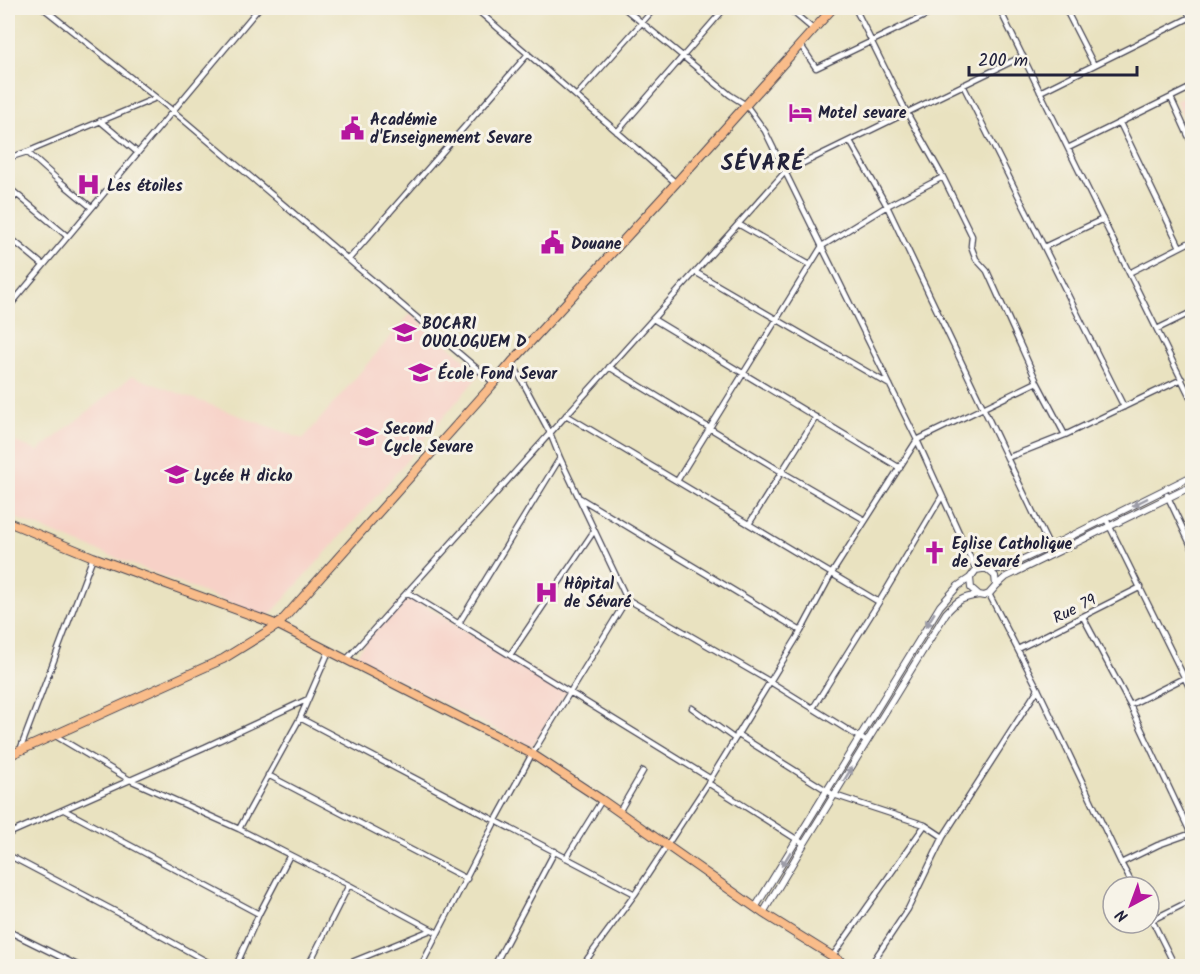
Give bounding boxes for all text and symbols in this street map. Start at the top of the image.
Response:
scale bar [969,39,1137,77]
text: 200 m [978,47,1028,76]
hotel icon: Motel sevare [787,99,813,125]
place label: Motel sevare [818,101,907,126]
place label: Académie d'Enseignement Sevare [370,108,532,151]
public building icon: Académie d'Enseignement Sevare [339,115,365,141]
district label: SÉVARÉ [721,147,805,182]
hospital icon: Les étoiles [76,172,102,198]
place label: Les étoiles [107,174,183,199]
public building icon: Douane [540,230,566,256]
place label: Douane [571,232,622,257]
place label: BOCARI OUOLOGUEM D [422,312,527,355]
school or university icon: BOCARI OUOLOGUEM D [391,319,417,345]
school or university icon: École Fond Sevar [407,360,433,386]
place label: École Fond Sevar [438,362,558,387]
place label: Second Cycle Sevare [384,417,474,460]
school or university icon: Second Cycle Sevare [353,424,379,450]
school or university icon: Lycée H dicko [163,462,189,488]
place label: Lycée H dicko [194,464,292,489]
one-way arrow [1132,497,1149,507]
place label: Eglise Catholique de Sevaré [952,532,1072,575]
church icon: Eglise Catholique de Sevaré [921,539,947,565]
place label: Hôpital de Sévaré [564,572,631,615]
hospital icon: Hôpital de Sévaré [533,579,559,605]
street label: Rue 79 [1049,588,1101,631]
one-way arrow [925,612,936,628]
one-way arrow [842,766,853,782]
one-way arrow [780,851,791,867]
north arrow [1101,875,1161,935]
text: N [1110,902,1134,928]

